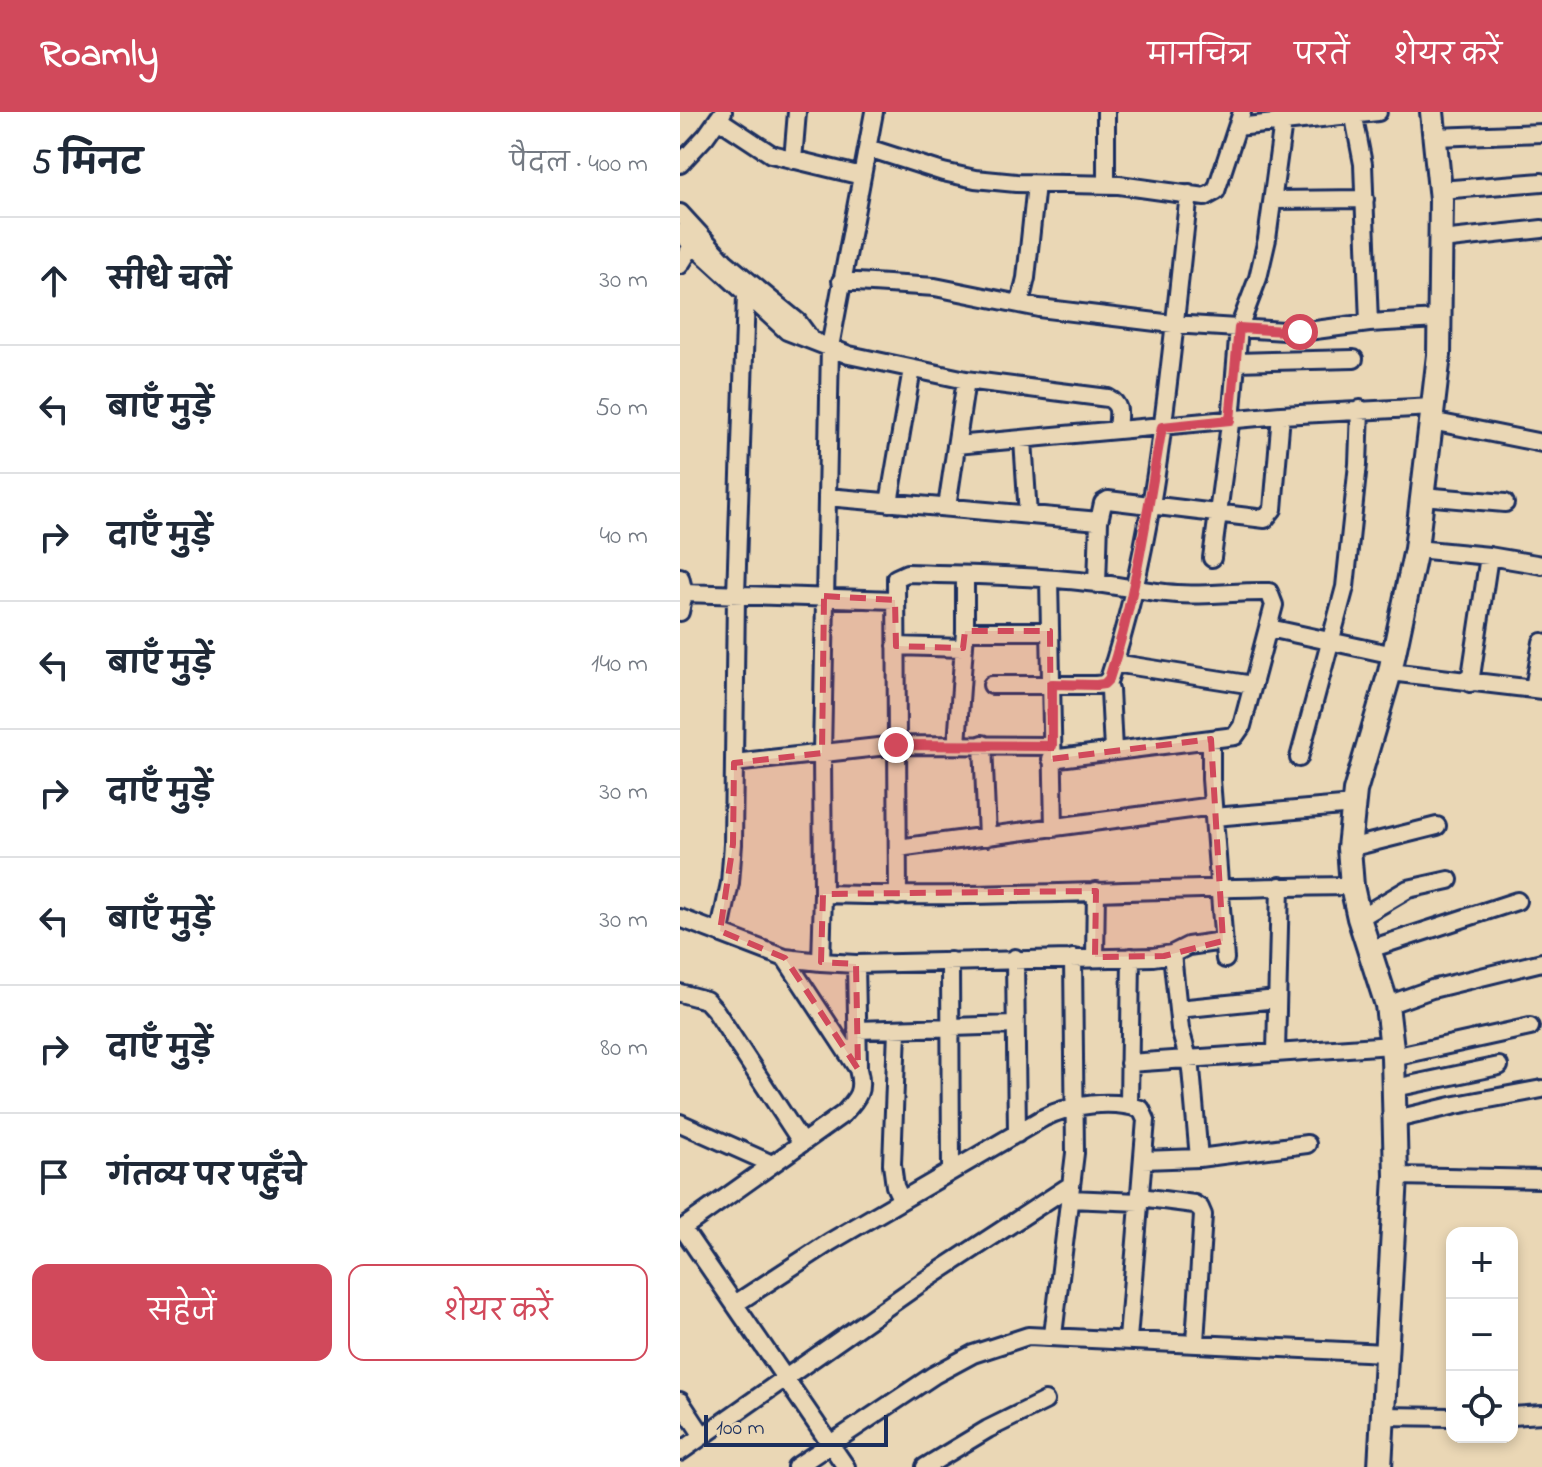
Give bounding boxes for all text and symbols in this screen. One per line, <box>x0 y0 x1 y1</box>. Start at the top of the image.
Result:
text: Roamly <box>40 28 158 84</box>
text: मानचित्र <box>1148 37 1250 78</box>
text: परतें <box>1294 37 1349 78</box>
text: शेयर करें <box>1393 37 1502 78</box>
text: 5 मिनट <box>32 140 142 190</box>
text: पैदल · 400 m <box>509 146 648 184</box>
icon: ahead <box>32 259 76 303</box>
text: सीधे चलें <box>108 260 231 304</box>
text: 30 m <box>599 262 648 300</box>
route start <box>1282 314 1318 350</box>
icon: left <box>32 387 76 431</box>
text: बाएँ मुड़ें <box>108 388 213 432</box>
text: 50 m <box>595 390 648 428</box>
icon: right <box>32 515 76 559</box>
text: दाएँ मुड़ें <box>108 516 212 560</box>
text: 40 m <box>599 518 648 556</box>
icon: left <box>32 643 76 687</box>
text: बाएँ मुड़ें <box>108 644 213 688</box>
text: 140 m <box>591 646 648 684</box>
route end <box>878 727 914 763</box>
icon: right <box>32 771 76 815</box>
text: दाएँ मुड़ें <box>108 772 212 816</box>
text: 30 m <box>599 774 648 812</box>
icon: left <box>32 899 76 943</box>
text: बाएँ मुड़ें <box>108 900 213 944</box>
text: 30 m <box>599 902 648 940</box>
icon: right <box>32 1027 76 1071</box>
text: दाएँ मुड़ें <box>108 1028 212 1072</box>
text: 80 m <box>600 1030 648 1068</box>
icon: arrive <box>32 1155 76 1199</box>
text: गंतव्य पर पहुँचे <box>108 1156 305 1200</box>
map controls <box>1446 1227 1518 1443</box>
button: + <box>1446 1227 1518 1299</box>
button: सहेजें <box>32 1264 332 1361</box>
button: शेयर करें <box>348 1264 648 1361</box>
button: − <box>1446 1299 1518 1371</box>
button: locate <box>1446 1371 1518 1443</box>
scale bar <box>704 1411 888 1447</box>
text: 100 m <box>716 1413 765 1445</box>

